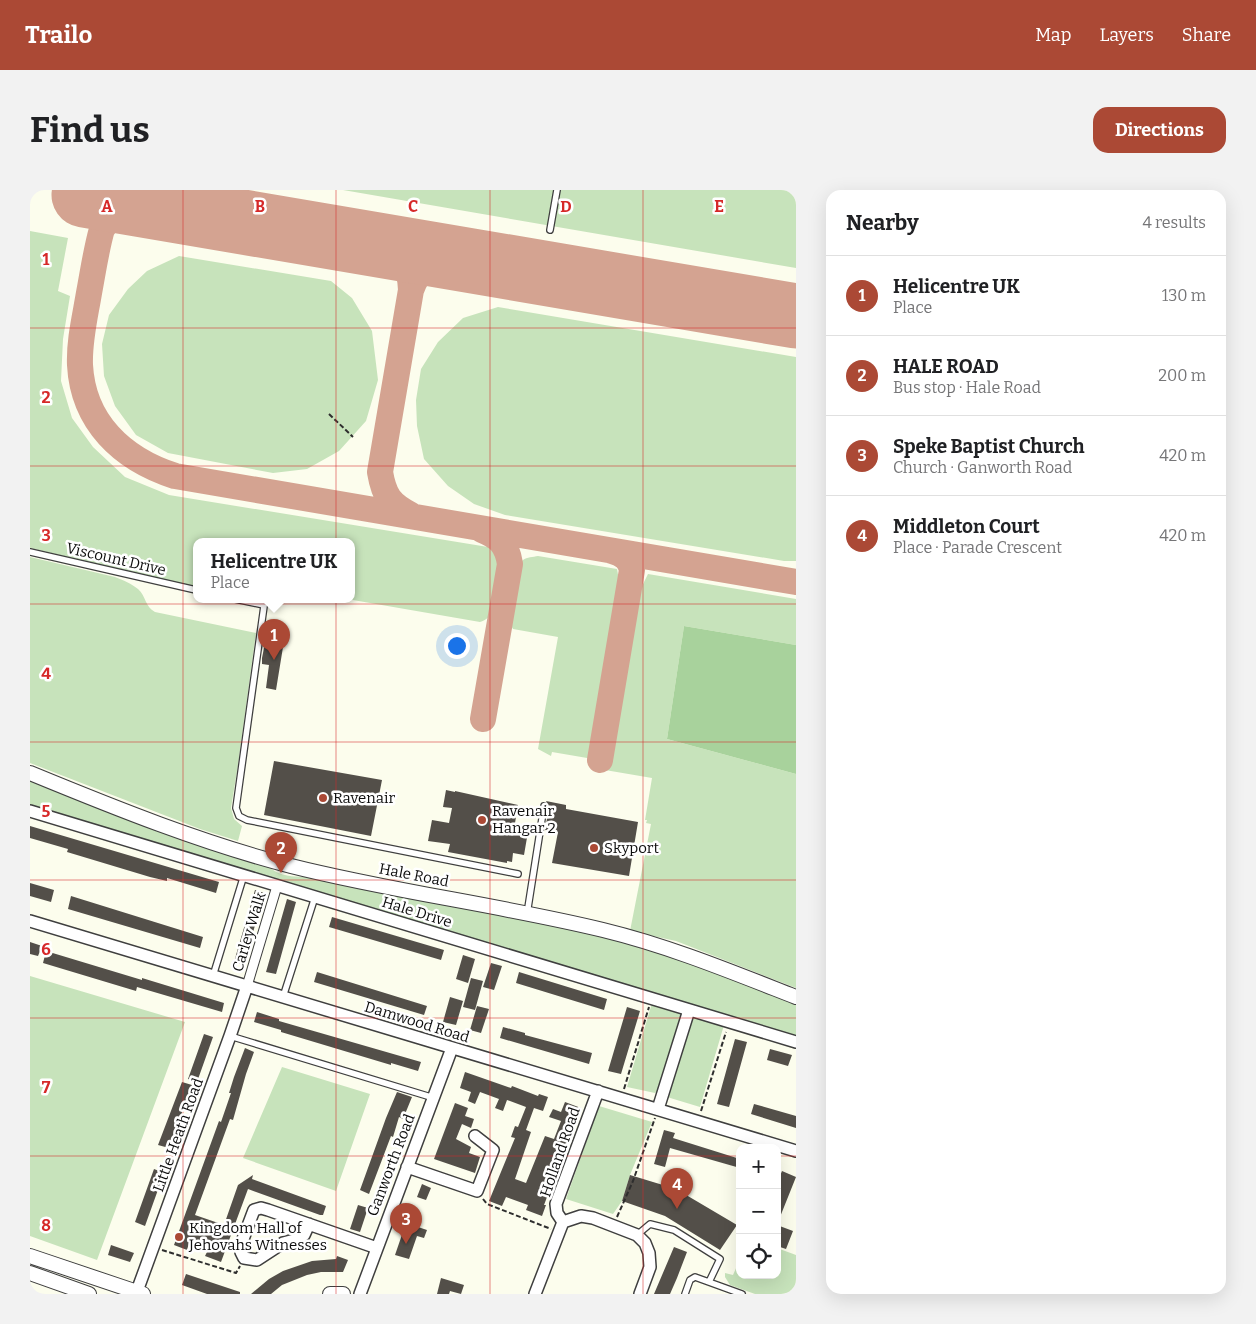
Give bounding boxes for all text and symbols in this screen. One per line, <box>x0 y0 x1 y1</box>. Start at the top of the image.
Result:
text: Trailo <box>25 21 92 49</box>
text: Map <box>1035 24 1071 46</box>
text: Layers <box>1099 24 1154 46</box>
text: Share <box>1182 24 1231 46</box>
button: Directions <box>1093 107 1226 153</box>
text: Find us <box>30 109 150 151</box>
text: A <box>101 197 113 216</box>
text: B <box>255 197 265 216</box>
text: C <box>408 197 418 216</box>
text: D <box>560 197 572 216</box>
text: E <box>714 197 724 216</box>
text: Nearby <box>846 210 919 236</box>
text: 4 results <box>1143 213 1206 232</box>
text: 1 <box>43 250 50 269</box>
text: Helicentre UK <box>893 275 1020 298</box>
text: 1 <box>859 286 865 305</box>
text: 130 m <box>1162 286 1206 305</box>
text: Place <box>893 298 932 317</box>
text: HALE ROAD <box>893 355 999 378</box>
text: 2 <box>857 366 867 385</box>
text: 200 m <box>1158 366 1206 385</box>
text: Bus stop · Hale Road <box>893 378 1041 397</box>
text: 2 <box>41 388 51 407</box>
text: Speke Baptist Church <box>893 435 1085 458</box>
text: 3 <box>857 446 867 465</box>
text: 420 m <box>1159 446 1206 465</box>
text: Church · Ganworth Road <box>893 458 1072 477</box>
text: Middleton Court <box>893 515 1040 538</box>
text: 3 <box>41 526 51 545</box>
text: 4 <box>857 526 867 545</box>
text: 420 m <box>1159 526 1206 545</box>
popup <box>193 538 355 603</box>
text: Place · Parade Crescent <box>893 538 1062 557</box>
street label: Viscount Drive <box>64 539 168 579</box>
text: Helicentre UK <box>211 550 337 573</box>
text: Place <box>211 573 250 592</box>
pin: 1 <box>258 619 290 660</box>
your location <box>444 633 470 659</box>
text: 4 <box>41 664 51 683</box>
place label: Ravenair <box>333 789 395 807</box>
marker: Ravenair <box>317 792 329 804</box>
text: 5 <box>42 802 51 821</box>
place label: Ravenair Hangar 2 <box>492 802 556 837</box>
marker: Ravenair Hangar 2 <box>476 814 488 826</box>
pin: 2 <box>265 832 297 873</box>
place label: Skyport <box>604 839 659 857</box>
marker: Skyport <box>588 842 600 854</box>
street label: Hale Road <box>378 859 451 891</box>
street label: Carley Walk <box>228 890 270 974</box>
street label: Hale Drive <box>380 893 454 931</box>
text: 6 <box>41 940 51 959</box>
street label: Damwood Road <box>362 998 472 1047</box>
street label: Little Heath Road <box>149 1076 207 1194</box>
text: 7 <box>42 1078 51 1097</box>
street label: Holland Road <box>536 1105 584 1199</box>
street label: Ganworth Road <box>363 1111 419 1219</box>
map controls <box>736 1144 781 1279</box>
button: + <box>736 1144 781 1189</box>
pin: 4 <box>661 1168 693 1209</box>
button: − <box>736 1189 781 1234</box>
pin: 3 <box>390 1203 422 1244</box>
text: 8 <box>41 1216 51 1235</box>
place label: Kingdom Hall of Jehovahs Witnesses <box>188 1219 327 1254</box>
marker: Kingdom Hall of Jehovahs Witnesses <box>173 1231 185 1243</box>
button: locate <box>736 1234 781 1279</box>

